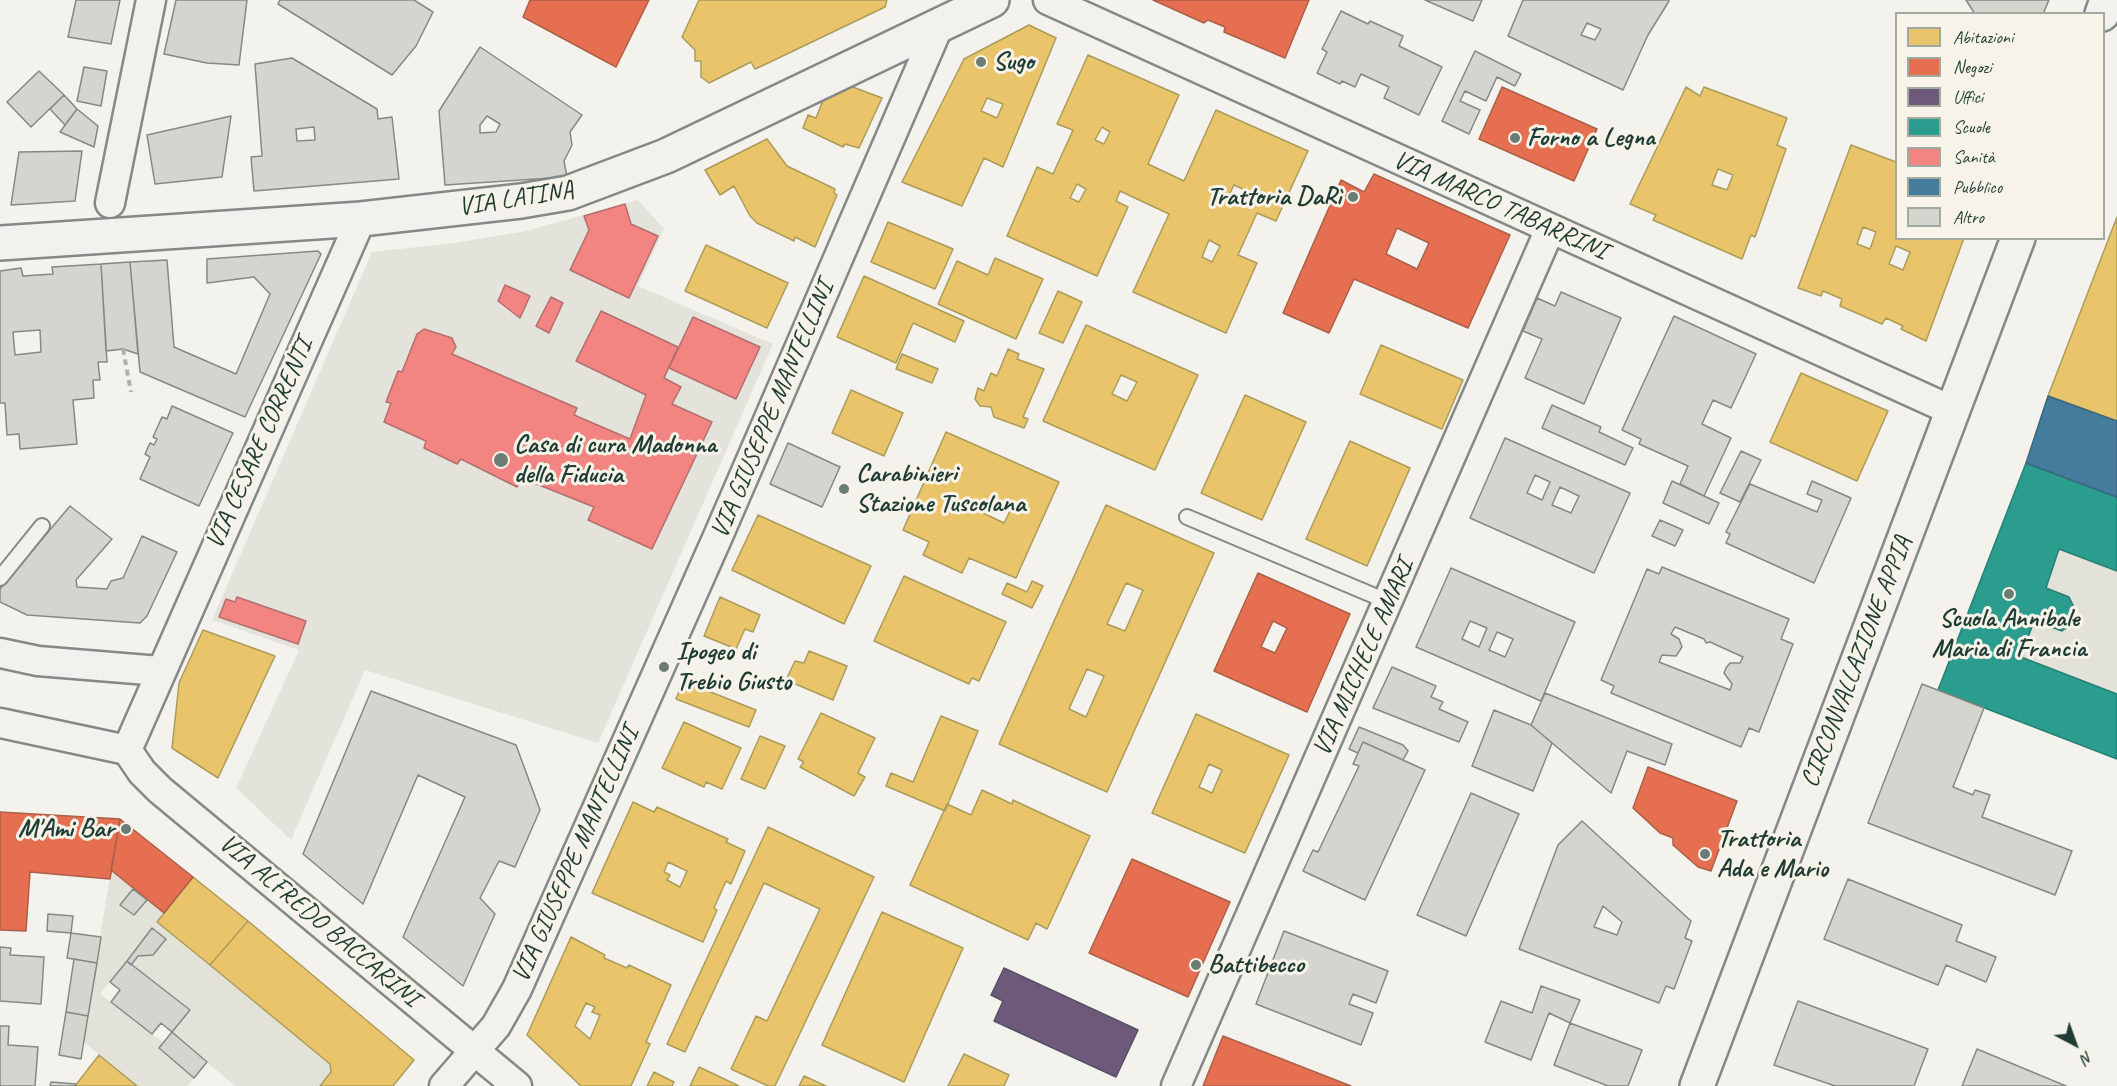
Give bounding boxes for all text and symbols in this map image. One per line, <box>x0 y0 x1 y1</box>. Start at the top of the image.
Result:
legend <box>1895 12 2105 240</box>
text: Abitazioni <box>1953 26 2013 48</box>
place label: Sugo <box>993 46 1034 78</box>
marker: Sugo <box>974 55 988 69</box>
text: Negozi <box>1953 56 1992 78</box>
text: Uffici <box>1953 86 1983 108</box>
text: Scuole <box>1953 116 1990 138</box>
place label: Forno a Legna <box>1527 122 1655 154</box>
marker: Forno a Legna <box>1508 131 1522 145</box>
street label: VIA MARCO TABARRINI <box>1388 145 1612 267</box>
text: Sanità <box>1953 146 1995 168</box>
street label: VIA LATINA <box>456 175 576 223</box>
text: Pubblico <box>1953 176 2002 198</box>
place label: Trattoria DaRì <box>1207 181 1341 213</box>
marker: Trattoria DaRì <box>1346 190 1360 204</box>
text: Altro <box>1953 206 1984 228</box>
street label: VIA GIUSEPPE MANTELLINI <box>705 277 841 543</box>
street label: VIA CESARE CORRENTI <box>200 334 320 554</box>
place label: Casa di cura Madonna della Fiducia <box>514 429 716 490</box>
marker: Casa di cura Madonna della Fiducia <box>492 451 510 469</box>
place label: Carabinieri Stazione Tuscolana <box>856 458 1025 520</box>
marker: Carabinieri Stazione Tuscolana <box>837 482 851 496</box>
street label: CIRCONVALLAZIONE APPIA <box>1795 532 1919 792</box>
street label: VIA MICHELE AMARI <box>1307 555 1421 761</box>
marker: Scuola Annibale Maria di Francia <box>2002 587 2016 601</box>
place label: Scuola Annibale Maria di Francia <box>1932 603 2086 664</box>
place label: Ipogeo di Trebio Giusto <box>676 636 791 698</box>
marker: Ipogeo di Trebio Giusto <box>657 660 671 674</box>
street label: VIA GIUSEPPE MANTELLINI <box>506 723 646 987</box>
place label: M'Ami Bar <box>18 813 114 845</box>
marker: M'Ami Bar <box>119 822 133 836</box>
place label: Trattoria Ada e Mario <box>1717 823 1828 885</box>
street label: VIA ALFREDO BACCARINI <box>212 828 426 1014</box>
marker: Trattoria Ada e Mario <box>1698 847 1712 861</box>
place label: Battibecco <box>1208 949 1304 981</box>
marker: Battibecco <box>1189 958 1203 972</box>
north arrow <box>2045 1014 2105 1074</box>
text: N <box>2077 1047 2097 1068</box>

